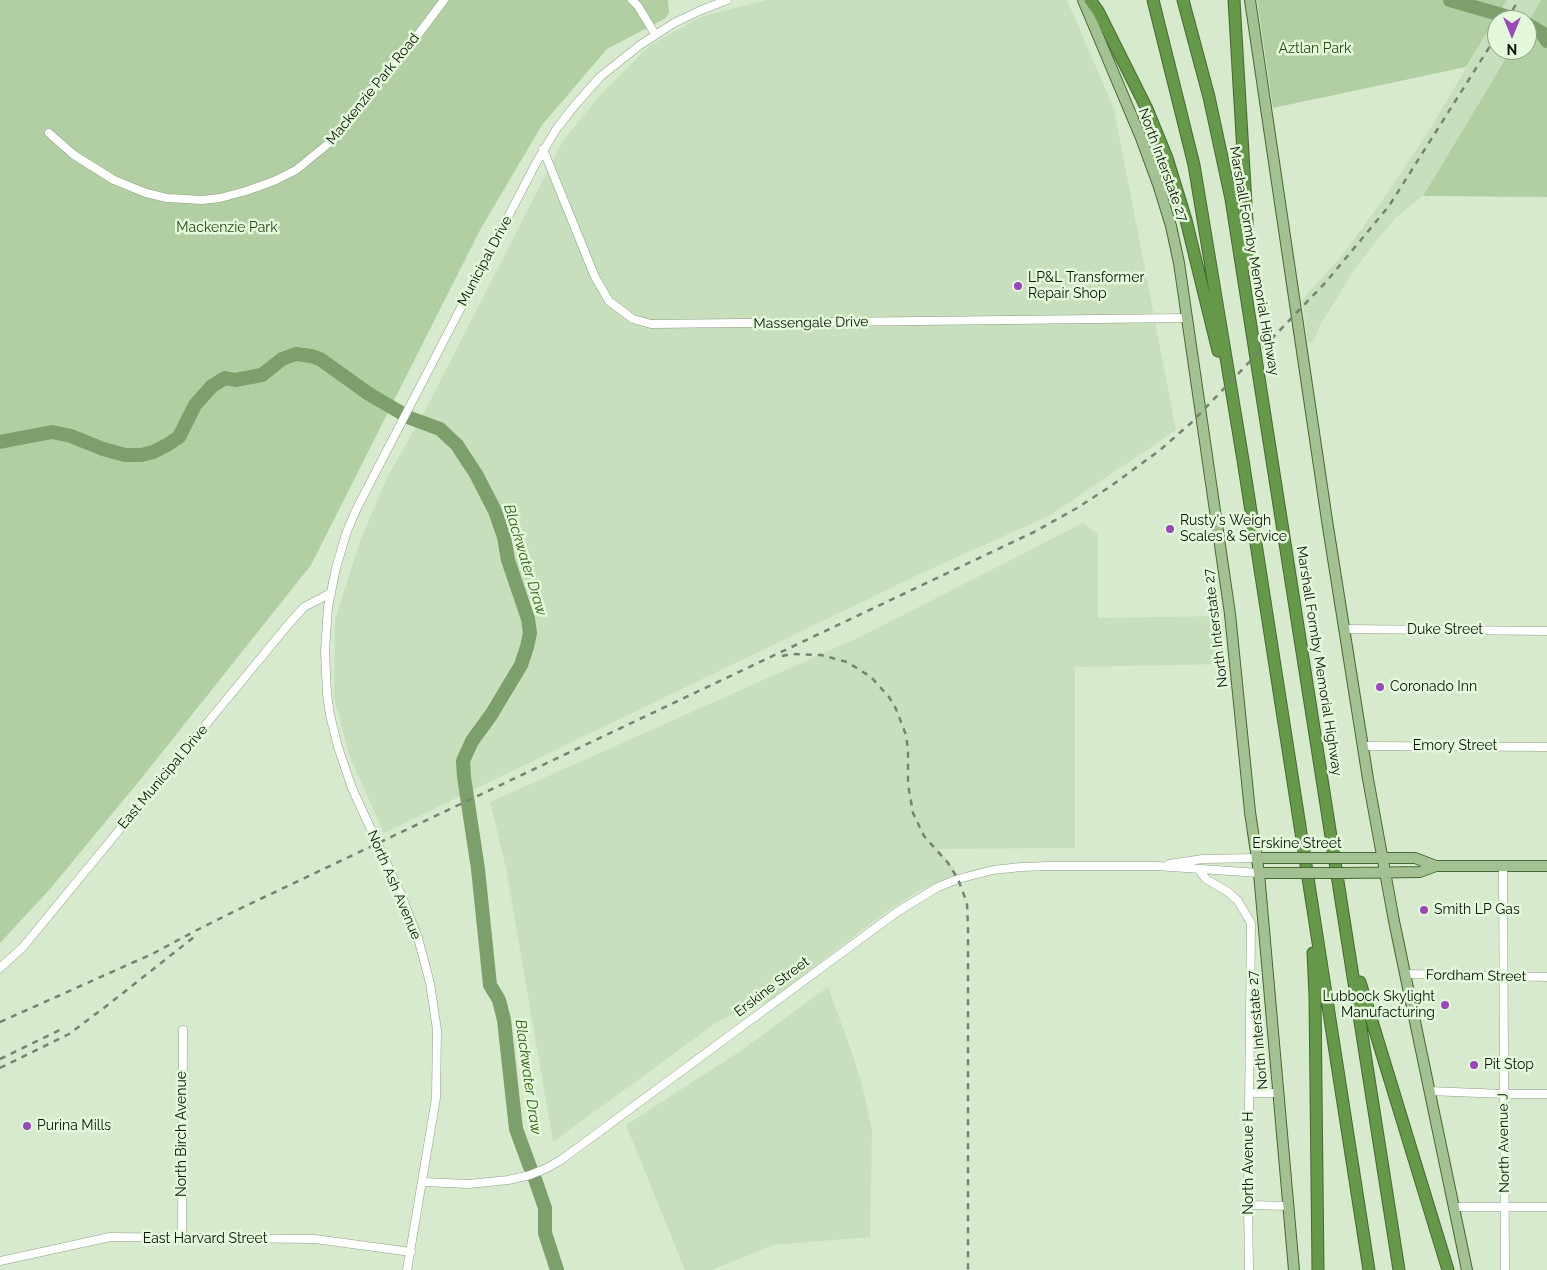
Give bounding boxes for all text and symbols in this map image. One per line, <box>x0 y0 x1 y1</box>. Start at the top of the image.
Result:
north arrow <box>1487 10 1537 60</box>
street label: Mackenzie Park Road <box>323 30 423 148</box>
park label: Aztlan Park <box>1279 41 1351 57</box>
text: N <box>1507 41 1517 57</box>
street label: North Interstate 27 <box>1135 106 1191 224</box>
street label: Marshall Formby Memorial Highway <box>1226 145 1282 377</box>
street label: Municipal Drive <box>454 213 516 309</box>
park label: Mackenzie Park <box>176 220 278 236</box>
place label: LP&L Transformer Repair Shop <box>1028 270 1144 302</box>
marker: LP&L Transformer Repair Shop <box>1012 280 1024 292</box>
street label: Massengale Drive <box>753 314 869 332</box>
water label: Blackwater Draw <box>499 502 551 618</box>
place label: Rusty's Weigh Scales & Service <box>1180 513 1287 546</box>
marker: Rusty's Weigh Scales & Service <box>1164 523 1176 535</box>
street label: Marshall Formby Memorial Highway <box>1293 545 1345 777</box>
street label: North Interstate 27 <box>1200 568 1232 688</box>
street label: Duke Street <box>1407 622 1483 638</box>
place label: Coronado Inn <box>1390 679 1477 695</box>
marker: Coronado Inn <box>1374 681 1386 693</box>
street label: East Municipal Drive <box>115 722 211 832</box>
street label: Emory Street <box>1413 738 1497 754</box>
street label: North Ash Avenue <box>363 828 425 942</box>
street label: Erskine Street <box>1252 836 1342 852</box>
place label: Smith LP Gas <box>1434 902 1520 918</box>
marker: Smith LP Gas <box>1418 904 1430 916</box>
street label: Erskine Street <box>731 953 813 1021</box>
street label: Fordham Street <box>1426 967 1526 985</box>
street label: North Interstate 27 <box>1244 970 1272 1090</box>
place label: Lubbock Skylight Manufacturing <box>1322 989 1435 1022</box>
marker: Lubbock Skylight Manufacturing <box>1439 999 1451 1011</box>
water label: Blackwater Draw <box>511 1018 545 1136</box>
place label: Pit Stop <box>1484 1057 1534 1073</box>
marker: Pit Stop <box>1468 1059 1480 1071</box>
street label: North Birch Avenue <box>174 1071 190 1197</box>
street label: North Avenue J <box>1495 1093 1513 1193</box>
street label: North Avenue H <box>1241 1111 1257 1215</box>
place label: Purina Mills <box>37 1118 111 1134</box>
marker: Purina Mills <box>21 1120 33 1132</box>
street label: East Harvard Street <box>143 1231 267 1247</box>

